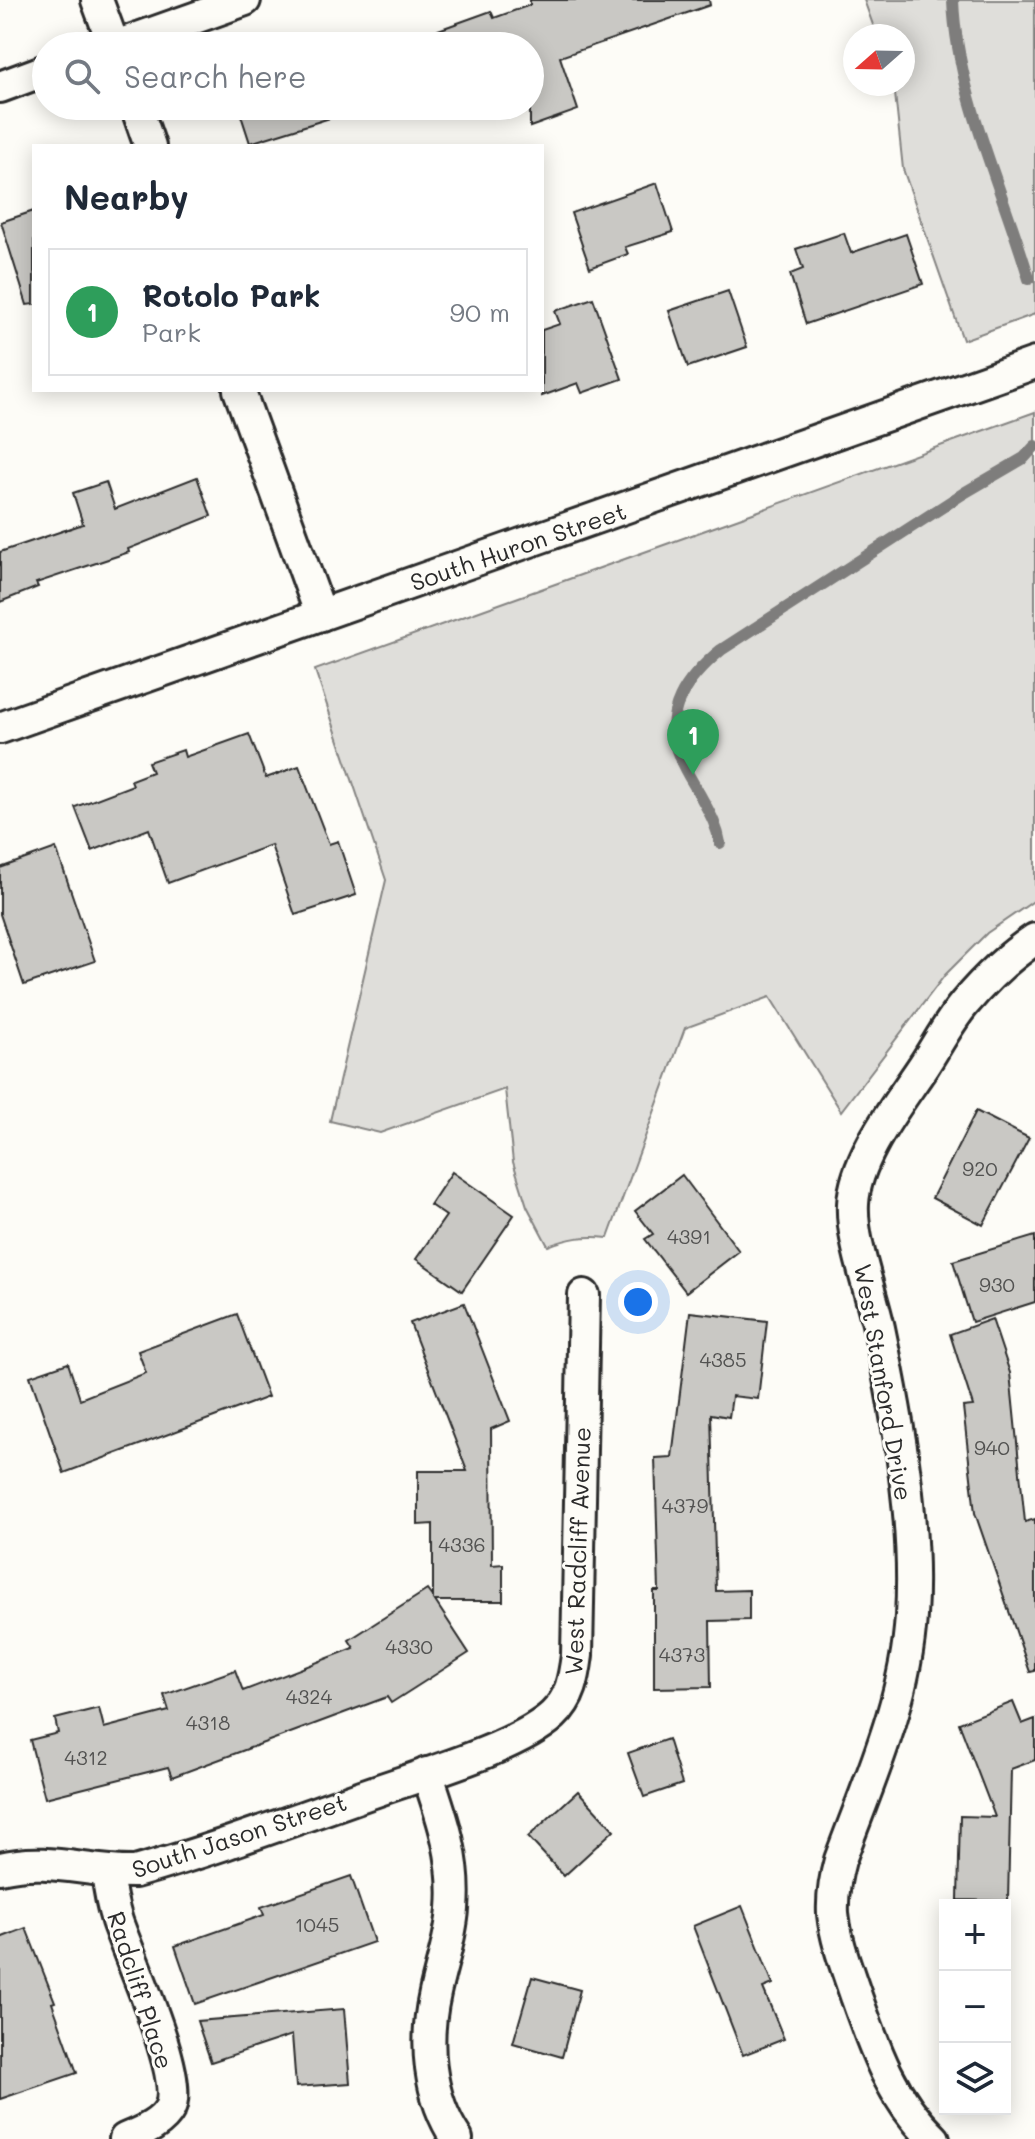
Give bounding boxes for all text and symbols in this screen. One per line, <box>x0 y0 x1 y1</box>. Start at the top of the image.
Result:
north arrow <box>843 24 915 96</box>
search box <box>32 32 544 120</box>
icon: search <box>60 54 104 98</box>
text: Search here <box>124 56 307 96</box>
text: Nearby <box>64 174 189 219</box>
text: Rotolo Park <box>142 275 320 315</box>
text: 1 <box>86 295 98 329</box>
text: 90 m <box>450 295 510 329</box>
text: Park <box>142 315 201 349</box>
street label: South Huron Street <box>406 494 630 598</box>
pin: 1 <box>667 709 719 775</box>
house number: 920 <box>962 1155 998 1181</box>
house number: 4391 <box>667 1223 711 1249</box>
street label: West Stanford Drive <box>848 1261 920 1503</box>
house number: 930 <box>979 1271 1015 1297</box>
your location <box>618 1282 658 1322</box>
house number: 4385 <box>699 1346 747 1372</box>
street label: West Radcliff Avenue <box>557 1426 597 1676</box>
house number: 940 <box>974 1434 1010 1460</box>
house number: 4379 <box>662 1492 708 1518</box>
house number: 4336 <box>438 1531 486 1557</box>
house number: 4330 <box>385 1633 433 1659</box>
house number: 4373 <box>659 1641 705 1667</box>
house number: 4324 <box>286 1683 332 1709</box>
house number: 4318 <box>186 1709 230 1735</box>
house number: 4312 <box>64 1744 108 1770</box>
street label: South Jason Street <box>128 1786 350 1884</box>
map controls <box>939 1899 1011 2115</box>
button: + <box>939 1899 1011 1971</box>
street label: Radcliff Place <box>101 1907 181 2073</box>
house number: 1045 <box>295 1911 339 1937</box>
button: − <box>939 1971 1011 2043</box>
button: layers <box>939 2043 1011 2115</box>

